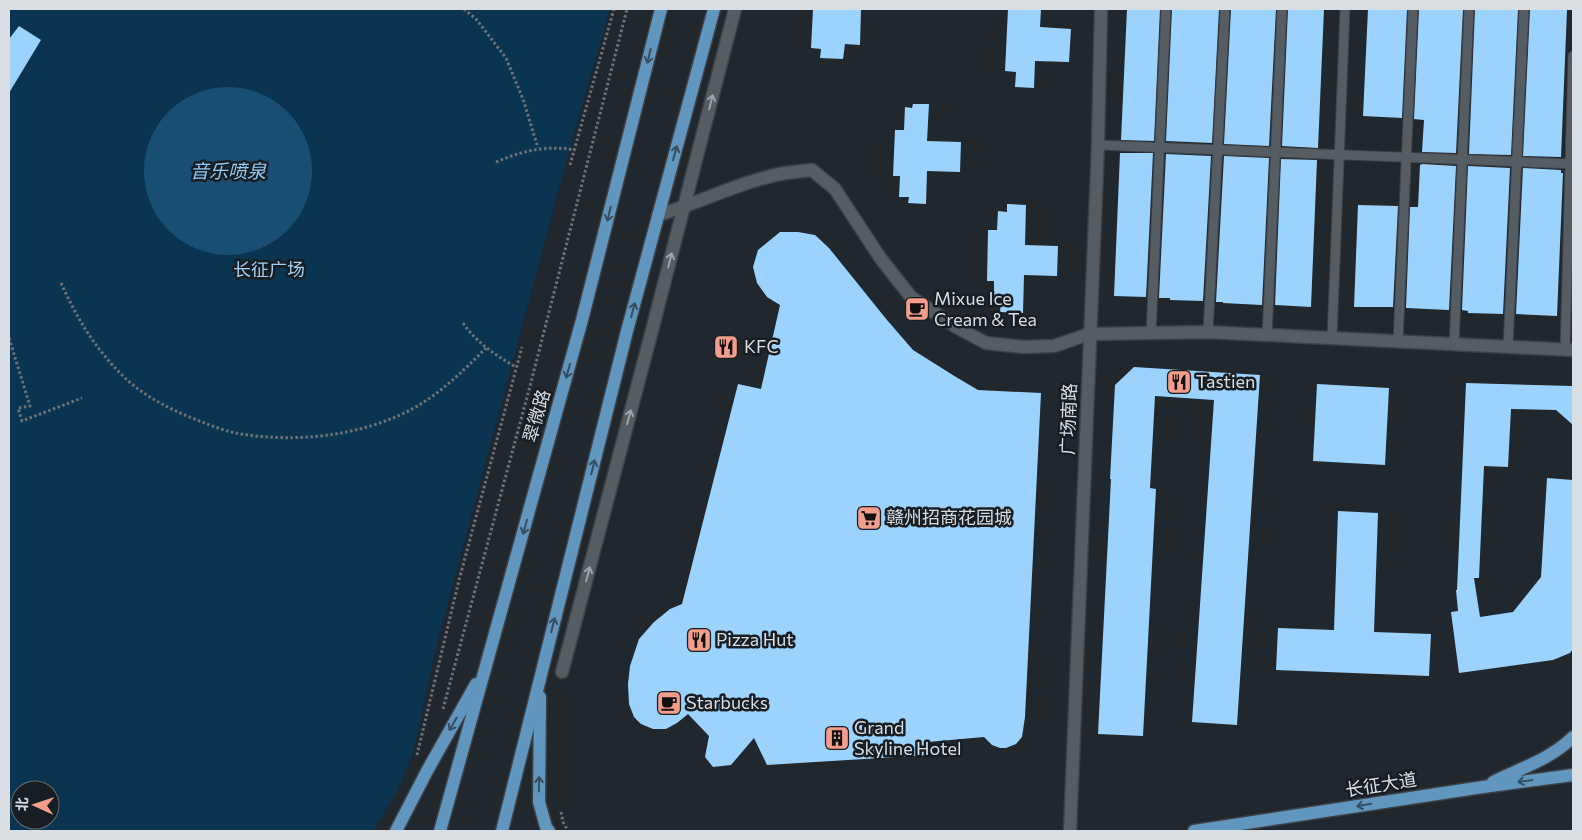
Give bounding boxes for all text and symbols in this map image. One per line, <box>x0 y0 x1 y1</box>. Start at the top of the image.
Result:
one-way arrow <box>644 48 653 64</box>
one-way arrow <box>707 95 716 111</box>
one-way arrow <box>670 145 680 161</box>
water label: 音乐喷泉 <box>190 159 267 182</box>
one-way arrow <box>604 205 613 221</box>
one-way arrow <box>666 252 676 268</box>
park label: 长征广场 <box>233 258 305 280</box>
place label: Mixue Ice Cream & Tea <box>934 287 1037 330</box>
cafe icon: Mixue Ice Cream & Tea <box>904 296 930 322</box>
one-way arrow <box>629 302 638 318</box>
restaurant icon: KFC <box>713 334 739 360</box>
place label: KFC <box>744 335 779 357</box>
one-way arrow <box>563 362 572 378</box>
restaurant icon: Tastien <box>1166 369 1192 395</box>
place label: Tastien <box>1196 370 1255 392</box>
street label: 广场南路 <box>1056 383 1080 455</box>
street label: 翠微路 <box>518 387 554 445</box>
one-way arrow <box>625 409 635 425</box>
one-way arrow <box>589 460 598 476</box>
supermarket icon: 赣州招商花园城 <box>856 505 882 531</box>
place label: 赣州招商花园城 <box>886 506 1012 528</box>
one-way arrow <box>519 519 529 535</box>
one-way arrow <box>583 566 593 582</box>
one-way arrow <box>549 617 558 633</box>
restaurant icon: Pizza Hut <box>686 627 712 653</box>
place label: Pizza Hut <box>716 628 794 650</box>
cafe icon: Starbucks <box>656 690 682 716</box>
place label: Starbucks <box>686 691 768 713</box>
one-way arrow <box>448 716 458 731</box>
place label: Grand Skyline Hotel <box>854 716 962 759</box>
building icon: Grand Skyline Hotel <box>824 725 850 751</box>
street label: 长征大道 <box>1344 768 1418 801</box>
one-way arrow <box>1517 776 1533 786</box>
one-way arrow <box>534 777 544 793</box>
north arrow <box>10 780 60 830</box>
text: 北 <box>13 797 30 812</box>
one-way arrow <box>1357 800 1373 810</box>

